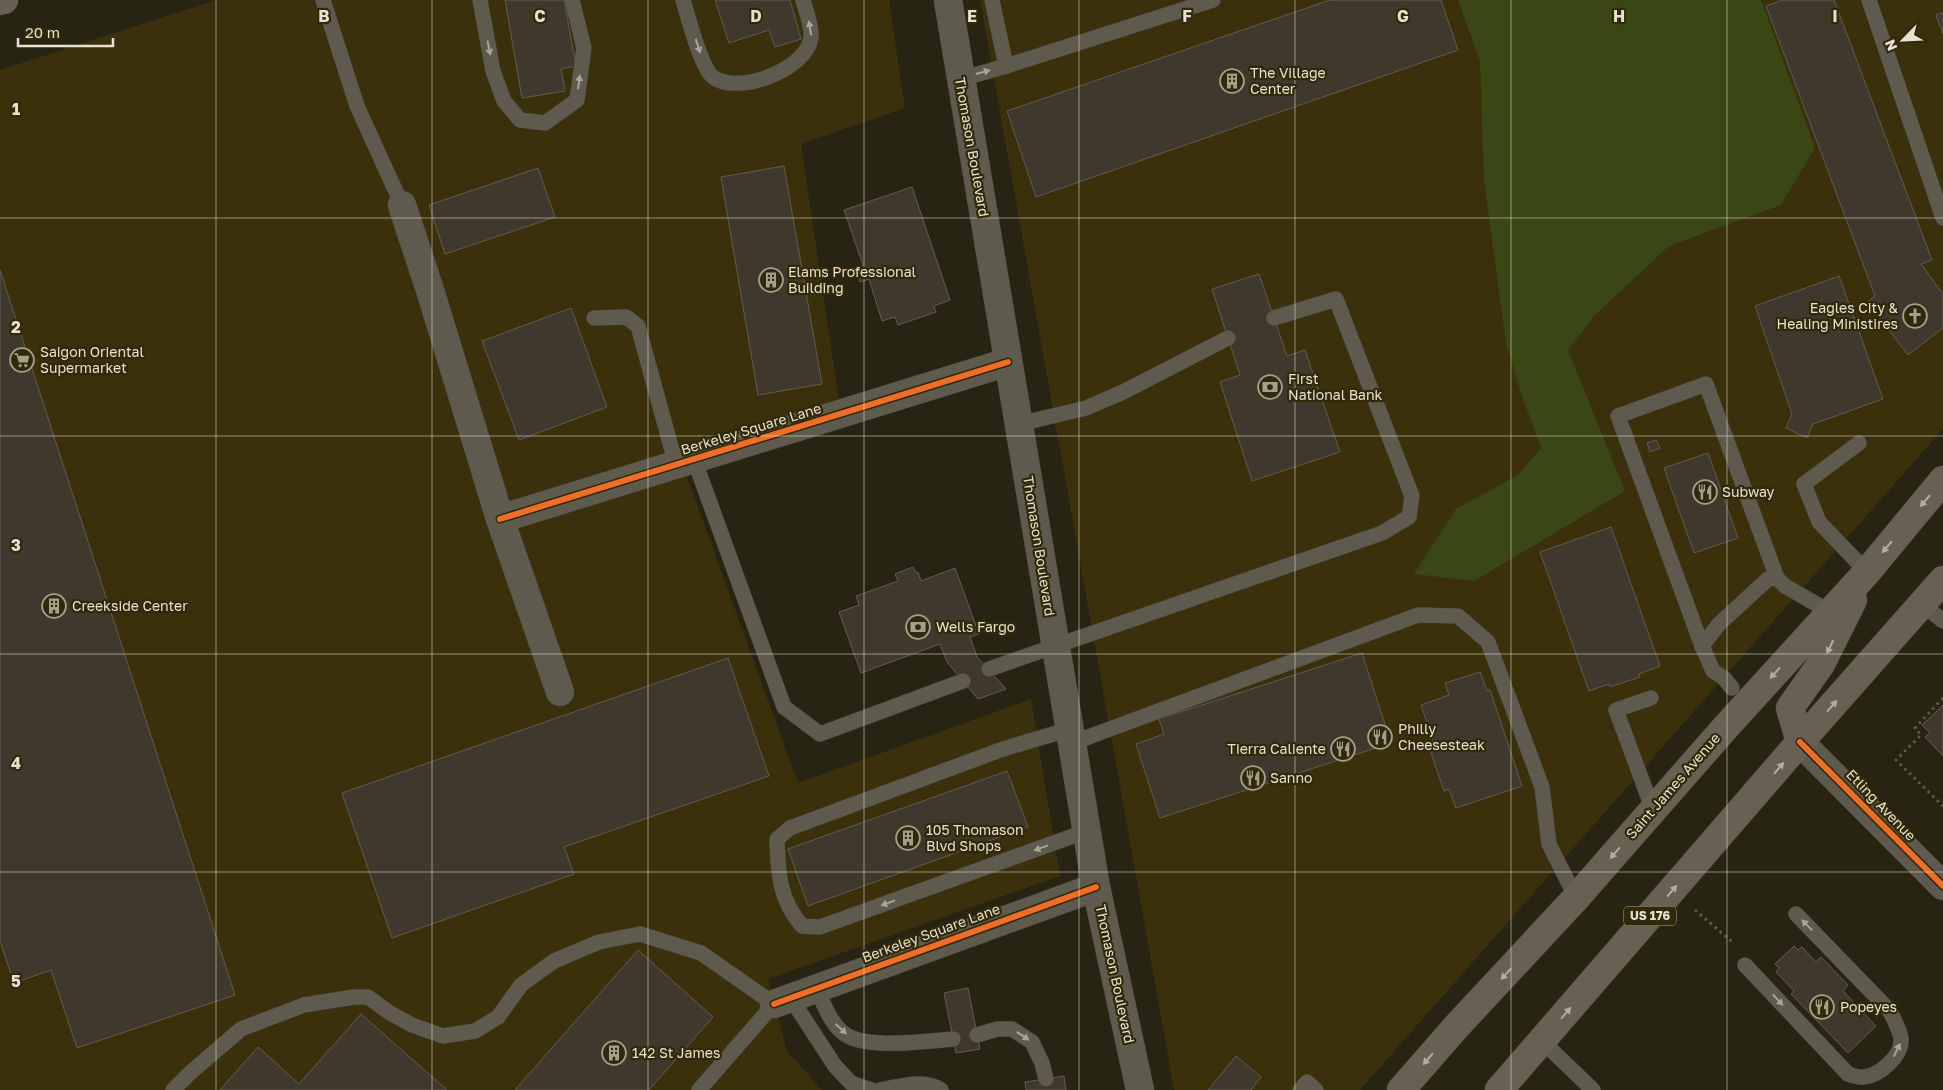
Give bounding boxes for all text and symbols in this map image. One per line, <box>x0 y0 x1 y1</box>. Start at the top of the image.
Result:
text: B <box>318 6 330 26</box>
text: C <box>534 6 546 26</box>
text: D <box>750 6 762 26</box>
text: E <box>967 6 977 26</box>
text: F <box>1182 6 1192 26</box>
text: G <box>1397 6 1409 26</box>
text: H <box>1613 6 1625 26</box>
text: I <box>1832 6 1838 26</box>
scale bar <box>18 15 112 47</box>
north arrow <box>1878 15 1928 65</box>
one-way arrow <box>805 20 813 36</box>
text: 20 m <box>25 23 60 41</box>
text: N <box>1881 37 1901 54</box>
one-way arrow <box>695 39 702 54</box>
one-way arrow <box>485 40 493 56</box>
place label: The Village Center <box>1250 64 1326 97</box>
one-way arrow <box>976 68 991 76</box>
building icon: The Village Center <box>1219 68 1245 94</box>
one-way arrow <box>575 74 583 90</box>
street label: Thomason Boulevard <box>952 76 993 218</box>
text: 1 <box>12 99 20 119</box>
place label: Elams Professional Building <box>788 263 916 296</box>
building icon: Elams Professional Building <box>758 267 784 293</box>
place label: Eagles City & Healing Ministires <box>1777 299 1899 332</box>
church icon: Eagles City & Healing Ministires <box>1902 303 1928 329</box>
text: 2 <box>11 317 21 337</box>
place label: Saigon Oriental Supermarket <box>40 343 144 376</box>
supermarket icon: Saigon Oriental Supermarket <box>9 347 35 373</box>
place label: First National Bank <box>1288 370 1383 403</box>
bank icon: First National Bank <box>1257 374 1283 400</box>
street label: Berkeley Square Lane <box>679 399 823 458</box>
street label: Thomason Boulevard <box>1020 475 1059 617</box>
restaurant icon: Subway <box>1692 479 1718 505</box>
place label: Subway <box>1722 483 1775 500</box>
one-way arrow <box>1920 494 1931 507</box>
text: 3 <box>11 535 21 555</box>
one-way arrow <box>1882 540 1893 553</box>
building icon: Creekside Center <box>41 593 67 619</box>
place label: Creekside Center <box>72 597 188 614</box>
bank icon: Wells Fargo <box>905 614 931 640</box>
place label: Wells Fargo <box>936 618 1015 635</box>
one-way arrow <box>1826 640 1834 654</box>
one-way arrow <box>1769 666 1781 678</box>
one-way arrow <box>1826 700 1838 712</box>
place label: Philly Cheesesteak <box>1398 720 1485 753</box>
restaurant icon: Philly Cheesesteak <box>1367 724 1393 750</box>
street label: Saint James Avenue <box>1622 729 1723 842</box>
restaurant icon: Tierra Caliente <box>1330 736 1356 762</box>
place label: Tierra Caliente <box>1227 740 1326 757</box>
text: 4 <box>11 753 21 773</box>
one-way arrow <box>1773 762 1784 775</box>
restaurant icon: Sanno <box>1240 765 1266 791</box>
street label: Etling Avenue <box>1843 765 1920 844</box>
place label: Sanno <box>1270 769 1313 786</box>
place label: 105 Thomason Blvd Shops <box>926 821 1024 854</box>
building icon: 105 Thomason Blvd Shops <box>895 825 921 851</box>
one-way arrow <box>1033 844 1048 852</box>
one-way arrow <box>1609 847 1620 860</box>
one-way arrow <box>1666 885 1678 897</box>
one-way arrow <box>880 899 895 907</box>
street label: Berkeley Square Lane <box>859 900 1002 965</box>
street label: Thomason Boulevard <box>1092 903 1139 1045</box>
road number: US 176 <box>1624 906 1676 926</box>
one-way arrow <box>1801 919 1813 931</box>
one-way arrow <box>1500 968 1512 980</box>
text: 5 <box>11 971 21 991</box>
one-way arrow <box>1772 994 1784 1006</box>
restaurant icon: Popeyes <box>1809 994 1835 1020</box>
place label: Popeyes <box>1840 998 1897 1015</box>
one-way arrow <box>1560 1007 1571 1020</box>
one-way arrow <box>834 1024 847 1035</box>
one-way arrow <box>1016 1031 1030 1041</box>
building icon: 142 St James <box>601 1040 627 1066</box>
one-way arrow <box>1893 1043 1901 1058</box>
place label: 142 St James <box>632 1044 720 1061</box>
one-way arrow <box>1423 1052 1434 1065</box>

